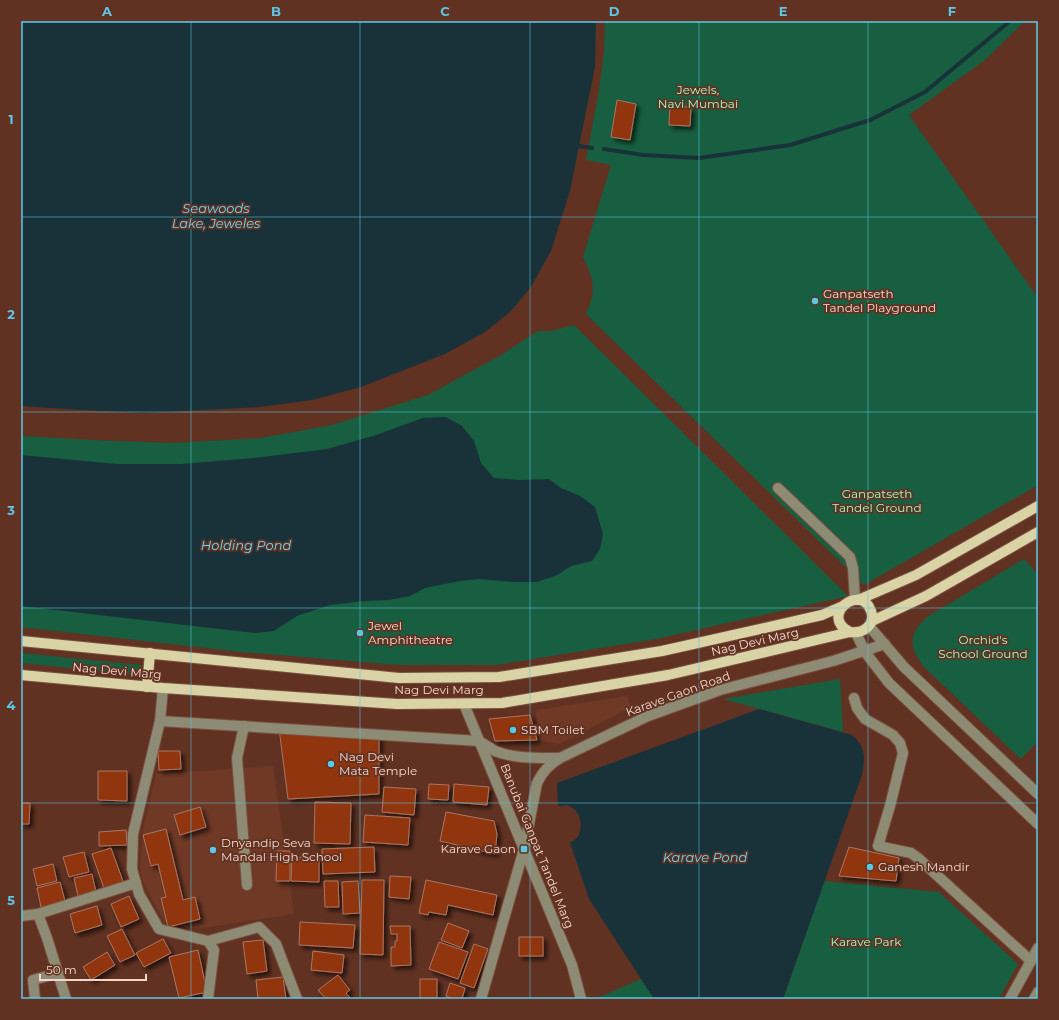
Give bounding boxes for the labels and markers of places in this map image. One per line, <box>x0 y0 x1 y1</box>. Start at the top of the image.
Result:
place label: Ganpatseth Tandel Playground <box>823 286 936 315</box>
marker: Ganpatseth Tandel Playground <box>810 296 820 306</box>
place label: Jewel Amphitheatre <box>367 618 453 647</box>
marker: Jewel Amphitheatre <box>355 628 365 638</box>
place label: SBM Toilet <box>521 722 584 737</box>
marker: SBM Toilet <box>508 725 518 735</box>
place label: Nag Devi Mata Temple <box>339 749 417 778</box>
marker: Nag Devi Mata Temple <box>326 759 336 769</box>
place label: Dnyandip Seva Mandal High School <box>221 835 342 864</box>
place label: Karave Gaon <box>441 841 516 856</box>
marker: Karave Gaon <box>519 844 529 854</box>
marker: Dnyandip Seva Mandal High School <box>208 845 218 855</box>
place label: Ganesh Mandir <box>878 859 970 874</box>
marker: Ganesh Mandir <box>865 862 875 872</box>

